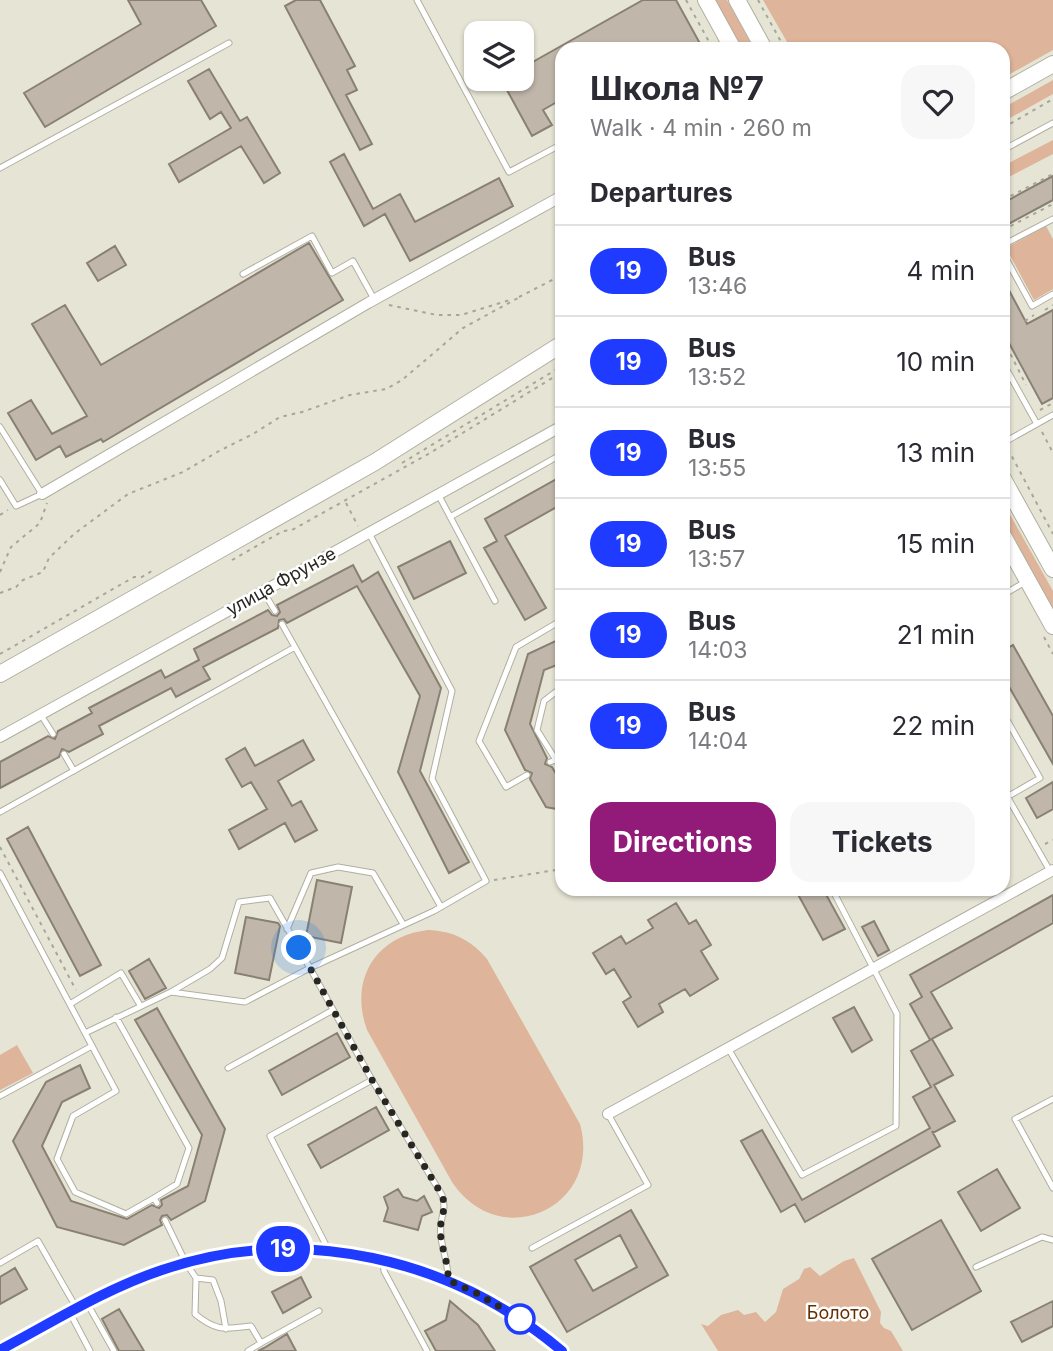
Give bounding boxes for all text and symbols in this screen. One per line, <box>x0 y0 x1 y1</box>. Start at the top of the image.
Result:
map controls <box>464 21 534 91</box>
button: layers <box>464 21 534 91</box>
button: heart <box>901 65 975 139</box>
text: Школа №7 <box>590 68 764 108</box>
text: Walk · 4 min · 260 m <box>590 114 812 142</box>
text: Departures <box>590 177 733 208</box>
text: Bus <box>688 241 736 272</box>
text: 4 min <box>906 255 975 286</box>
text: 19 <box>616 256 641 285</box>
text: 13:46 <box>688 272 747 300</box>
text: Bus <box>688 332 736 363</box>
text: 10 min <box>896 346 975 377</box>
text: 19 <box>616 347 641 376</box>
text: 13:52 <box>688 363 746 391</box>
text: Bus <box>688 423 736 454</box>
text: 13 min <box>897 437 975 468</box>
text: 19 <box>616 438 641 467</box>
text: 13:55 <box>688 454 746 482</box>
text: Bus <box>688 514 736 545</box>
text: 15 min <box>897 528 975 559</box>
text: 19 <box>616 529 641 558</box>
street label: улица Фрунзе <box>223 542 339 620</box>
text: 13:57 <box>688 545 745 573</box>
text: Bus <box>688 605 736 636</box>
text: 21 min <box>897 619 975 650</box>
text: 19 <box>616 620 641 649</box>
text: 14:03 <box>688 636 748 664</box>
text: Bus <box>688 696 736 727</box>
text: 22 min <box>892 710 975 741</box>
text: 19 <box>616 711 641 740</box>
text: 14:04 <box>688 727 748 755</box>
button: Directions <box>590 802 776 882</box>
button: Tickets <box>790 802 975 882</box>
your location <box>281 930 316 965</box>
line badge: 19 <box>252 1226 314 1272</box>
text: 19 <box>270 1234 296 1263</box>
park label: Болото <box>807 1302 869 1323</box>
unlabelled marker <box>505 1304 535 1334</box>

